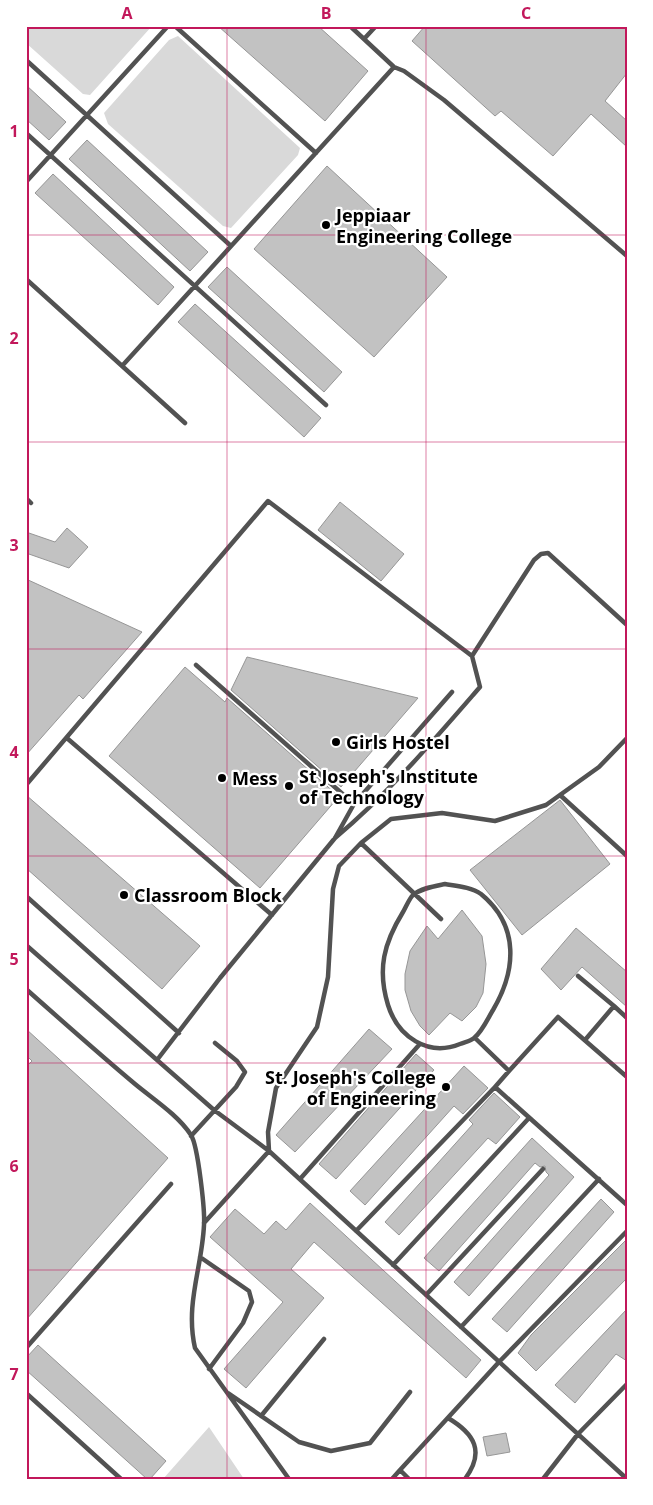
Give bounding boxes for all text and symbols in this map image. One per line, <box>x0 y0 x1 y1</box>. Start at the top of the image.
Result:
text: A <box>121 2 133 24</box>
text: B <box>321 2 331 24</box>
text: C <box>521 2 531 24</box>
text: 1 <box>9 120 19 142</box>
place label: Jeppiaar Engineering College <box>334 203 512 248</box>
marker: Jeppiaar Engineering College <box>320 219 332 231</box>
text: 2 <box>9 327 19 349</box>
text: 3 <box>9 534 19 556</box>
place label: Girls Hostel <box>346 730 450 754</box>
marker: Girls Hostel <box>330 736 342 748</box>
text: 4 <box>9 741 19 763</box>
place label: St Joseph's Institute of Technology <box>299 764 478 809</box>
place label: Mess <box>232 766 278 790</box>
marker: Mess <box>216 772 228 784</box>
marker: St Joseph's Institute of Technology <box>283 780 295 792</box>
place label: Classroom Block <box>134 883 283 907</box>
marker: Classroom Block <box>118 889 130 901</box>
text: 5 <box>9 948 19 970</box>
place label: St. Joseph's College of Engineering <box>265 1065 436 1110</box>
marker: St. Joseph's College of Engineering <box>440 1081 452 1093</box>
text: 6 <box>9 1155 19 1177</box>
text: 7 <box>9 1363 19 1385</box>

